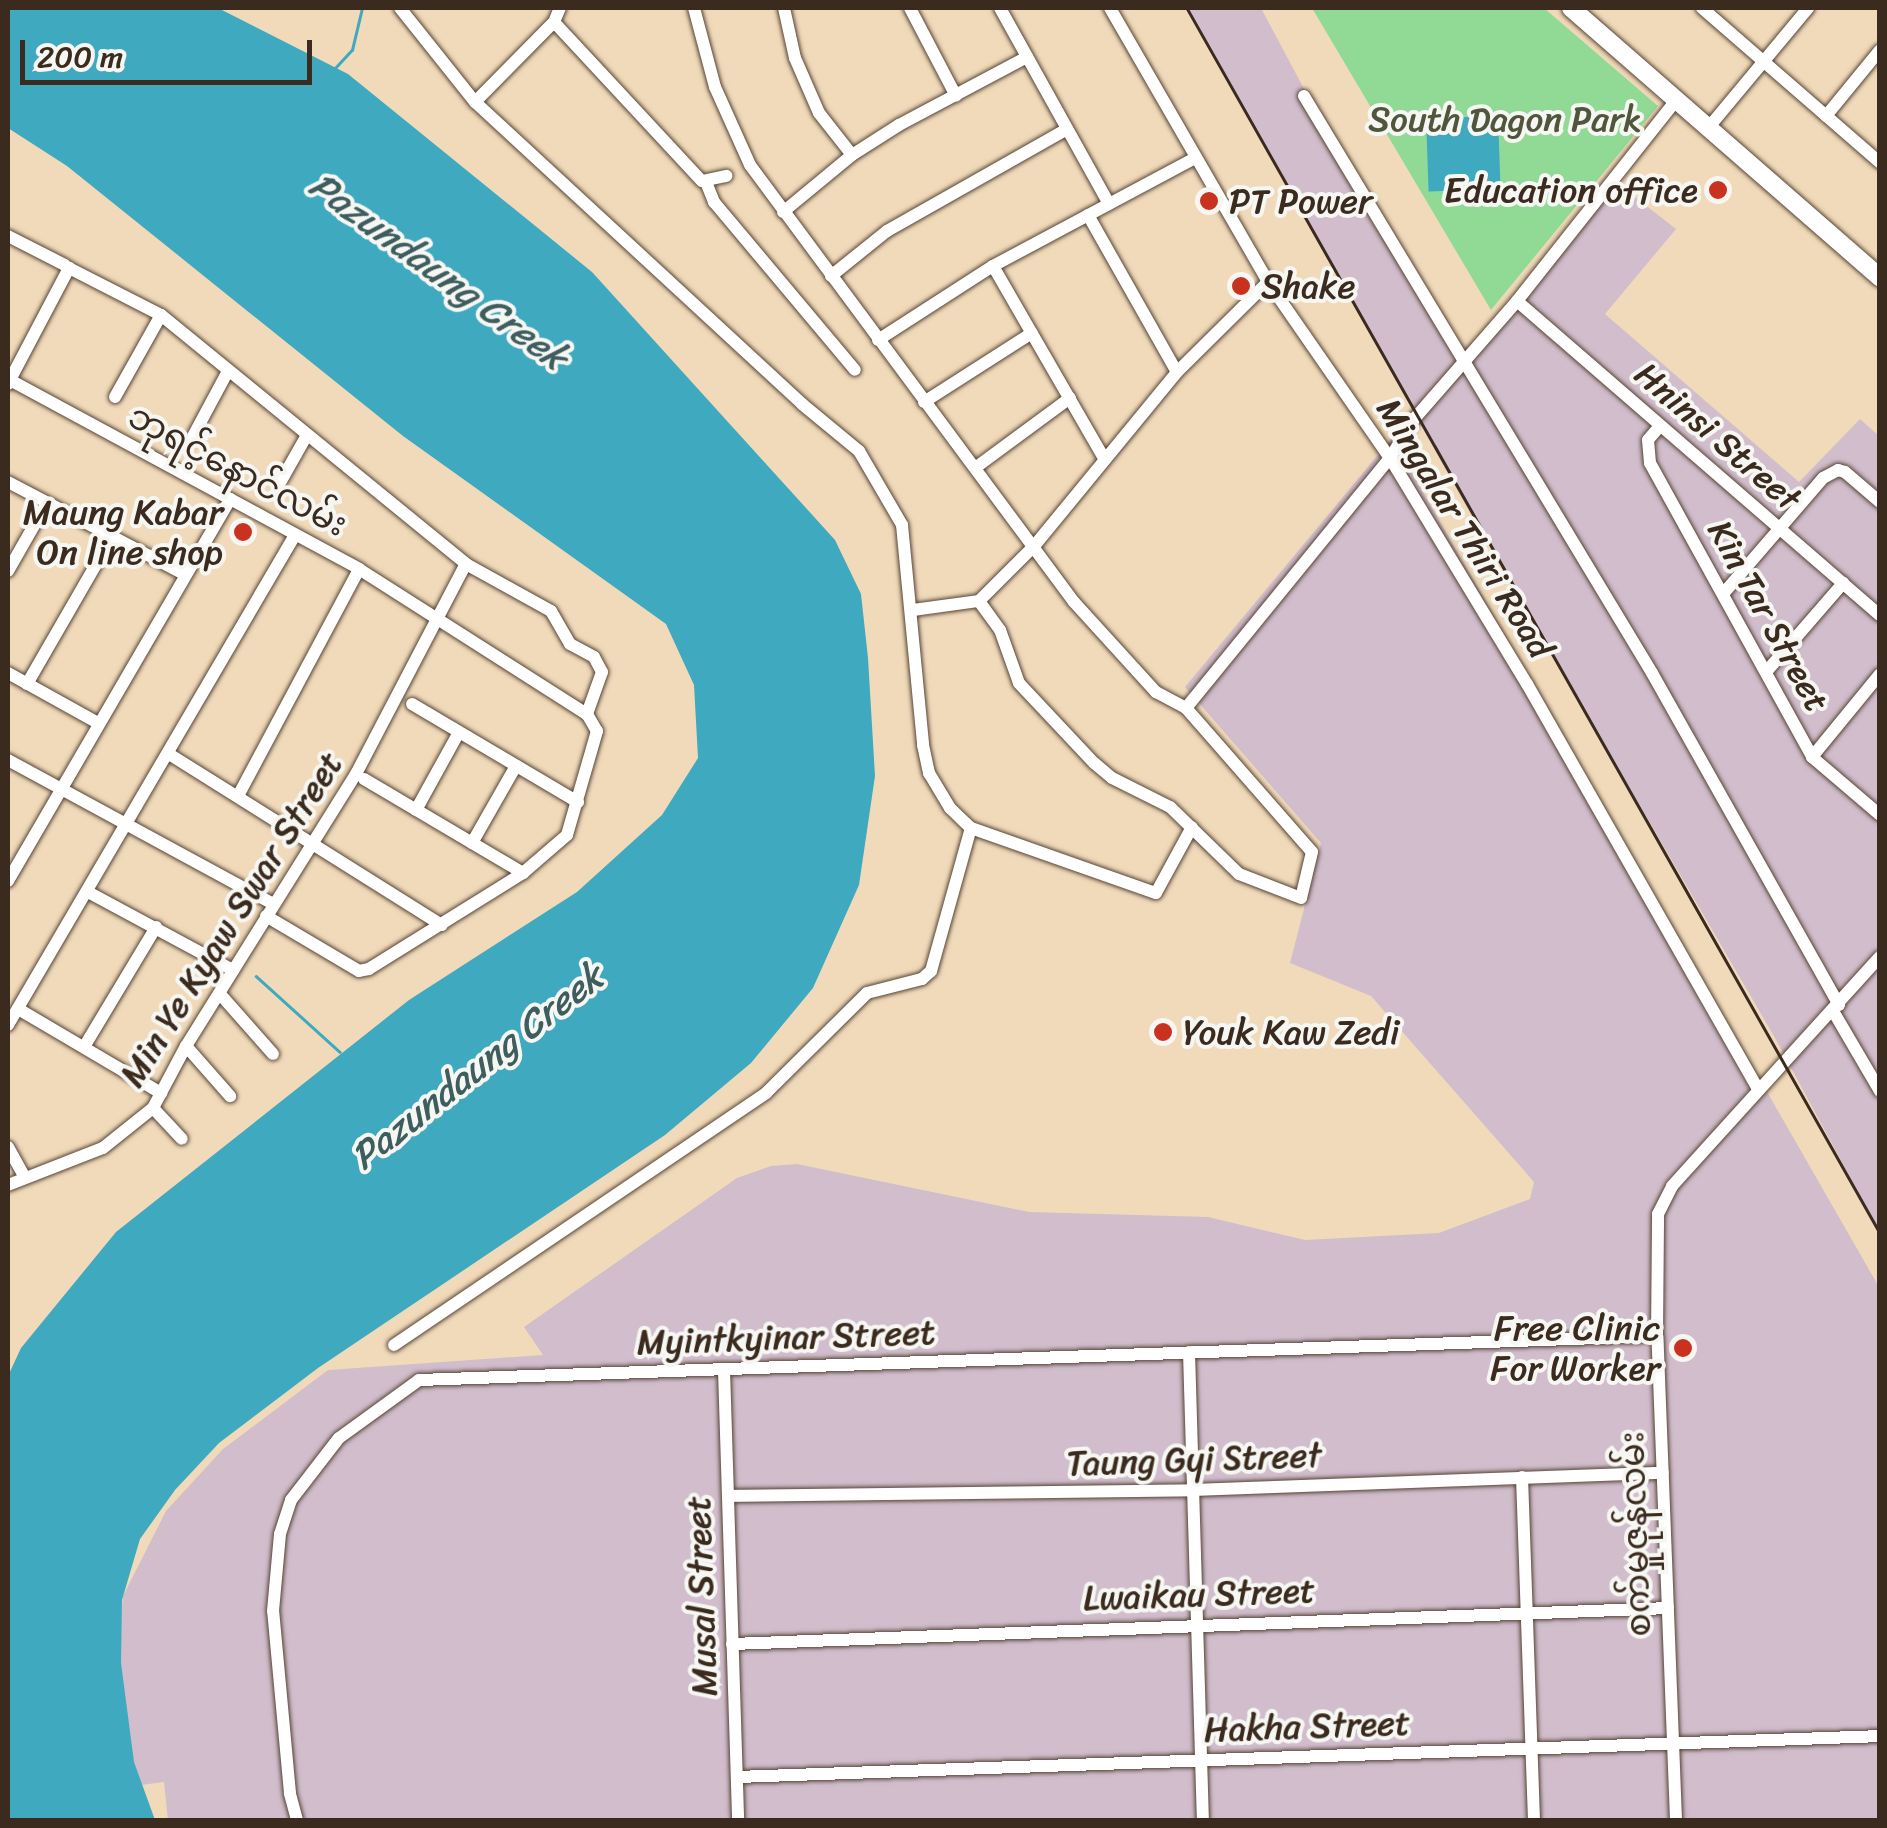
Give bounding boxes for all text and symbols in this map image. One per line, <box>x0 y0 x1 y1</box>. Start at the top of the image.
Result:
scale bar <box>25 20 318 82</box>
text: 200 m <box>37 30 123 84</box>
park label: South Dagon Park <box>1368 98 1642 140</box>
water label: Pazundaung Creek <box>300 162 576 380</box>
place label: Education office <box>1443 169 1698 211</box>
marker: Education office <box>1707 179 1729 201</box>
place label: PT Power <box>1229 180 1373 222</box>
marker: PT Power <box>1198 190 1220 212</box>
place label: Shake <box>1261 265 1355 307</box>
marker: Shake <box>1230 275 1252 297</box>
street label: Hninsi Street <box>1626 352 1810 520</box>
street label: Mingalar Thiri Road <box>1368 390 1562 666</box>
street label: ဘုရင့်နောင်လမ်း <box>121 395 355 545</box>
place label: Maung Kabar On line shop <box>22 491 223 573</box>
street label: Kin Tar Street <box>1698 511 1840 721</box>
marker: Maung Kabar On line shop <box>232 521 254 543</box>
street label: Min Ye Kyaw Swar Street <box>110 743 352 1095</box>
water label: Pazundaung Creek <box>341 954 613 1180</box>
place label: Youk Kaw Zedi <box>1183 1011 1400 1053</box>
marker: Youk Kaw Zedi <box>1152 1021 1174 1043</box>
place label: Free Clinic For Worker <box>1490 1307 1660 1389</box>
street label: Myintkyinar Street <box>637 1311 935 1363</box>
marker: Free Clinic For Worker <box>1670 1335 1696 1361</box>
street label: စက်မှုဇုန်လမ်း <box>1610 1430 1660 1638</box>
street label: Taung Gyi Street <box>1064 1433 1324 1485</box>
street label: Musal Street <box>676 1494 726 1698</box>
street label: Lwaikau Street <box>1082 1569 1316 1619</box>
street label: Hakha Street <box>1203 1701 1411 1751</box>

